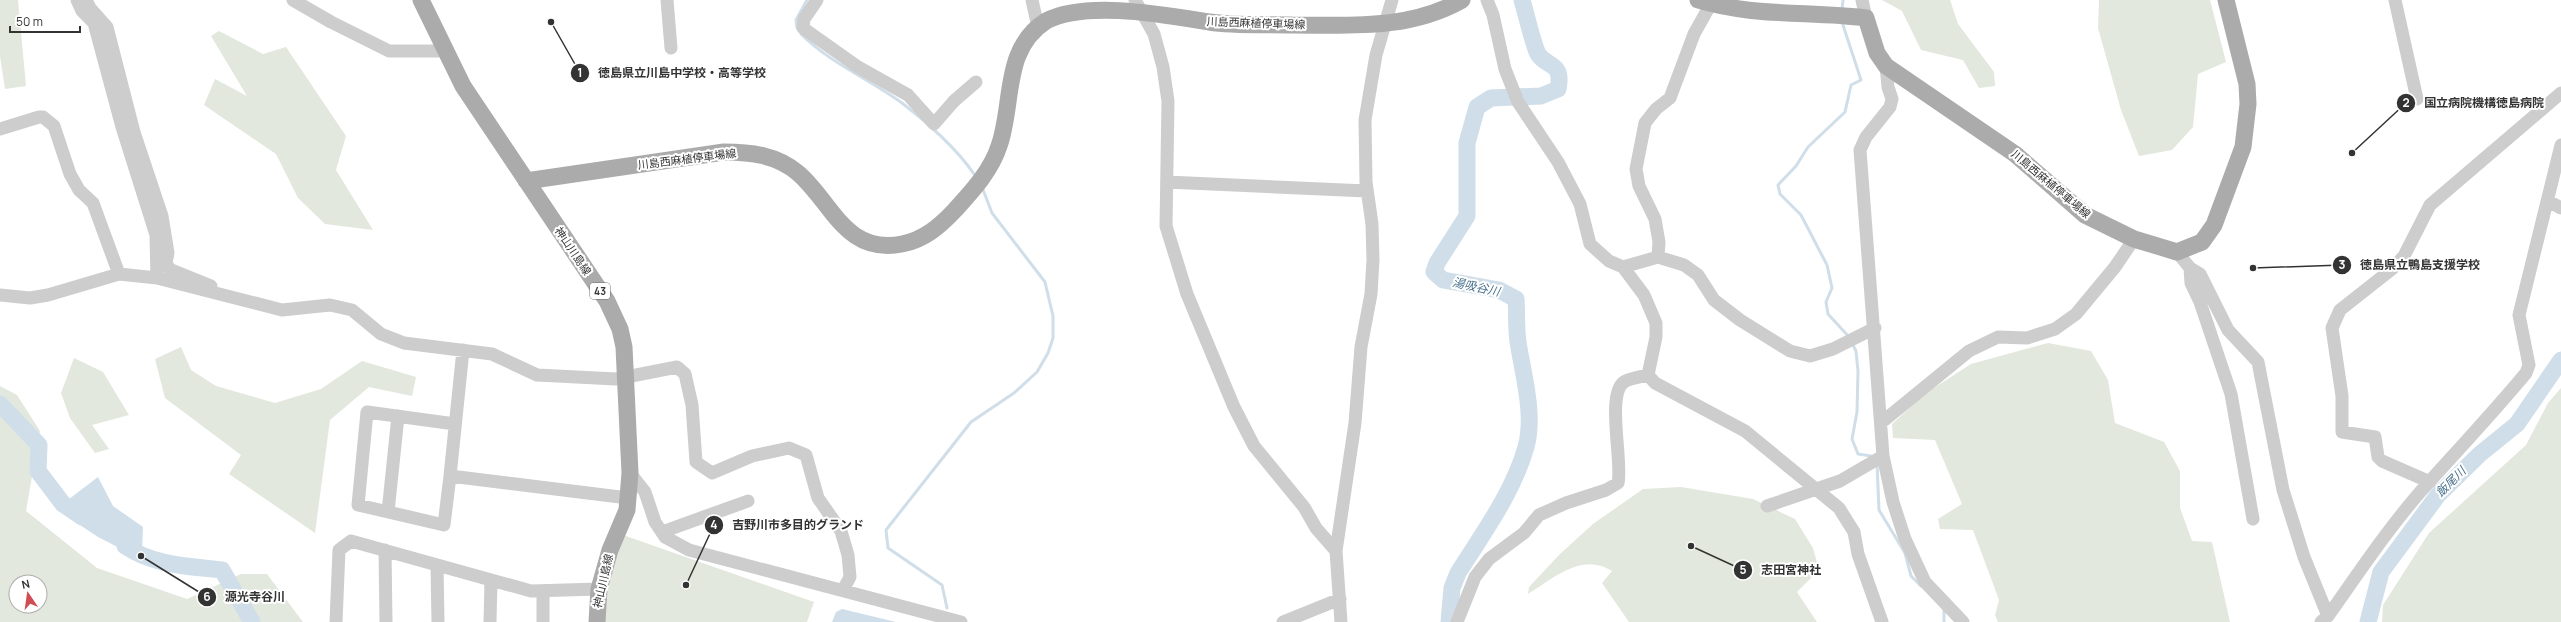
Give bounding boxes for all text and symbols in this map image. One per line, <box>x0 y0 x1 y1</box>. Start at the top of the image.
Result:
scale bar <box>10 8 80 34</box>
text: 50 m <box>16 13 43 30</box>
street label: 川島西麻植停車場線 <box>1206 13 1306 32</box>
callout: 徳島県立川島中学校・高等学校 <box>570 61 774 85</box>
text: 1 <box>577 64 583 81</box>
text: 徳島県立川島中学校・高等学校 <box>598 64 766 81</box>
callout: 国立病院機構徳島病院 <box>2396 91 2552 115</box>
text: 2 <box>2402 94 2410 111</box>
text: 国立病院機構徳島病院 <box>2424 94 2544 111</box>
street label: 川島西麻植停車場線 <box>637 145 737 172</box>
street label: 川島西麻植停車場線 <box>2009 146 2094 221</box>
street label: 神山川島線 <box>552 224 595 278</box>
callout: 徳島県立鴨島支援学校 <box>2332 253 2488 277</box>
text: 3 <box>2339 256 2346 273</box>
text: 徳島県立鴨島支援学校 <box>2360 256 2480 273</box>
water label: 湯吸谷川 <box>1451 273 1503 300</box>
road number: 43 <box>590 283 610 299</box>
water label: 飯尾川 <box>2432 461 2471 500</box>
callout: 吉野川市多目的グランド <box>704 513 872 537</box>
text: 4 <box>710 516 718 533</box>
text: 吉野川市多目的グランド <box>732 516 864 533</box>
street label: 神山川島線 <box>589 552 616 609</box>
callout: 志田宮神社 <box>1733 558 1829 582</box>
text: 5 <box>1739 561 1747 578</box>
text: 志田宮神社 <box>1761 561 1821 578</box>
north arrow <box>8 574 48 614</box>
text: N <box>20 576 31 592</box>
callout: 源光寺谷川 <box>197 585 293 609</box>
text: 6 <box>203 588 211 605</box>
text: 源光寺谷川 <box>225 588 285 605</box>

